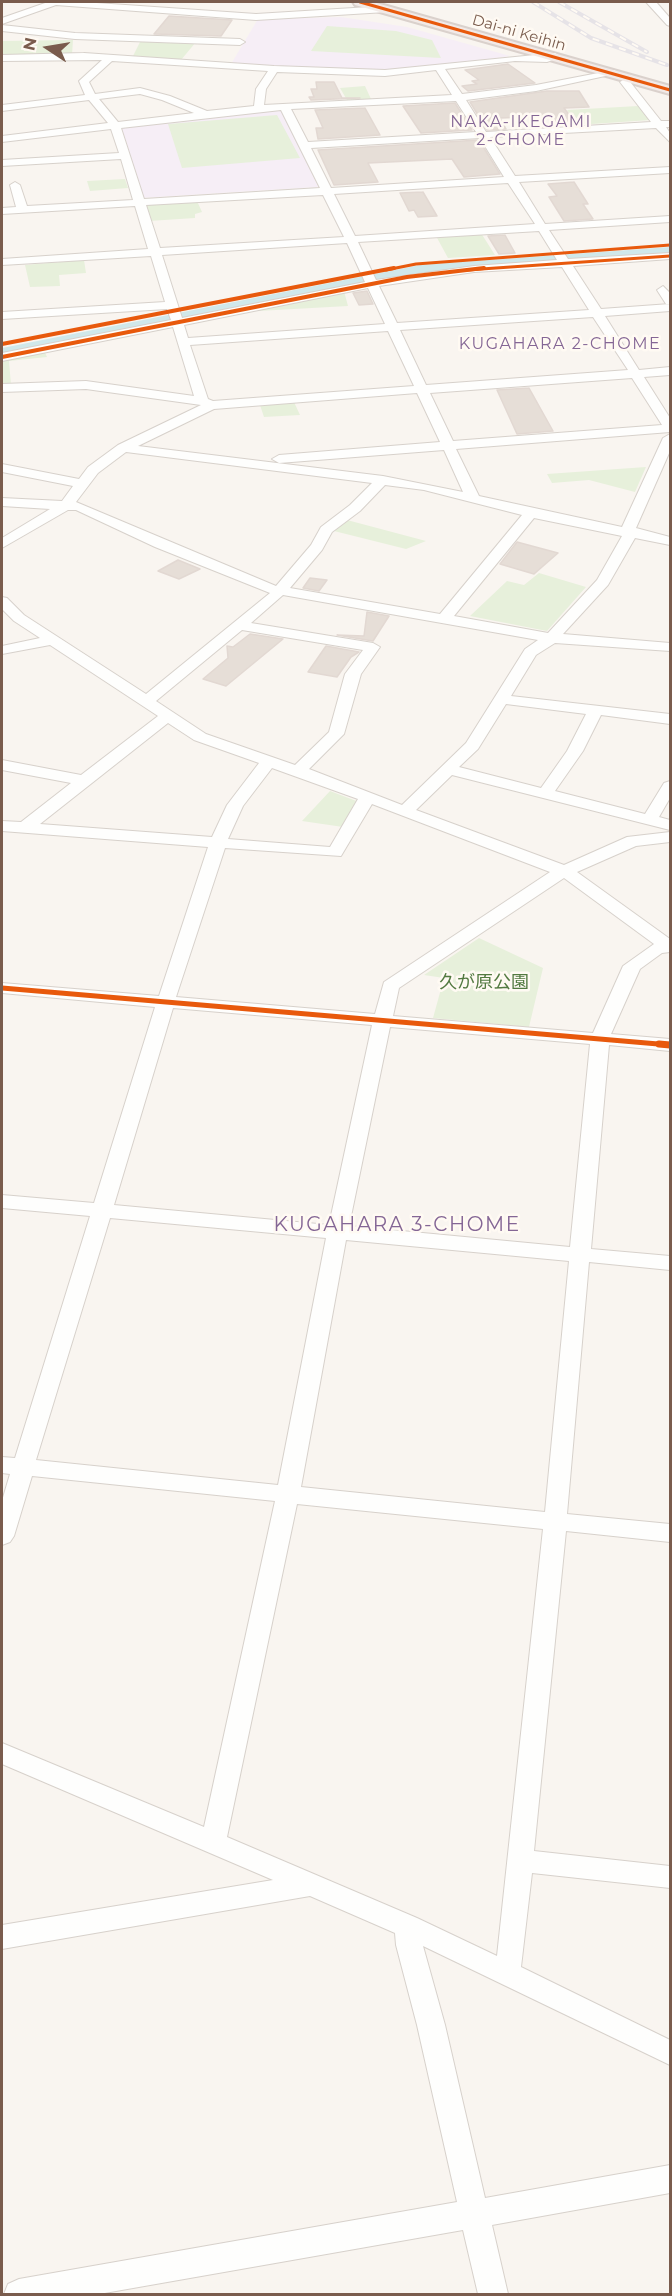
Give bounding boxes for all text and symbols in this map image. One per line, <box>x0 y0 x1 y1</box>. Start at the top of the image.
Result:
street label: Dai-ni Keihin <box>470 11 568 55</box>
north arrow <box>18 18 78 78</box>
text: N <box>19 36 41 52</box>
district label: NAKA-IKEGAMI 2-CHOME <box>450 112 592 150</box>
district label: KUGAHARA 2-CHOME <box>459 334 661 354</box>
park label: 久が原公園 <box>439 972 529 994</box>
district label: KUGAHARA 3-CHOME <box>273 1213 521 1237</box>

